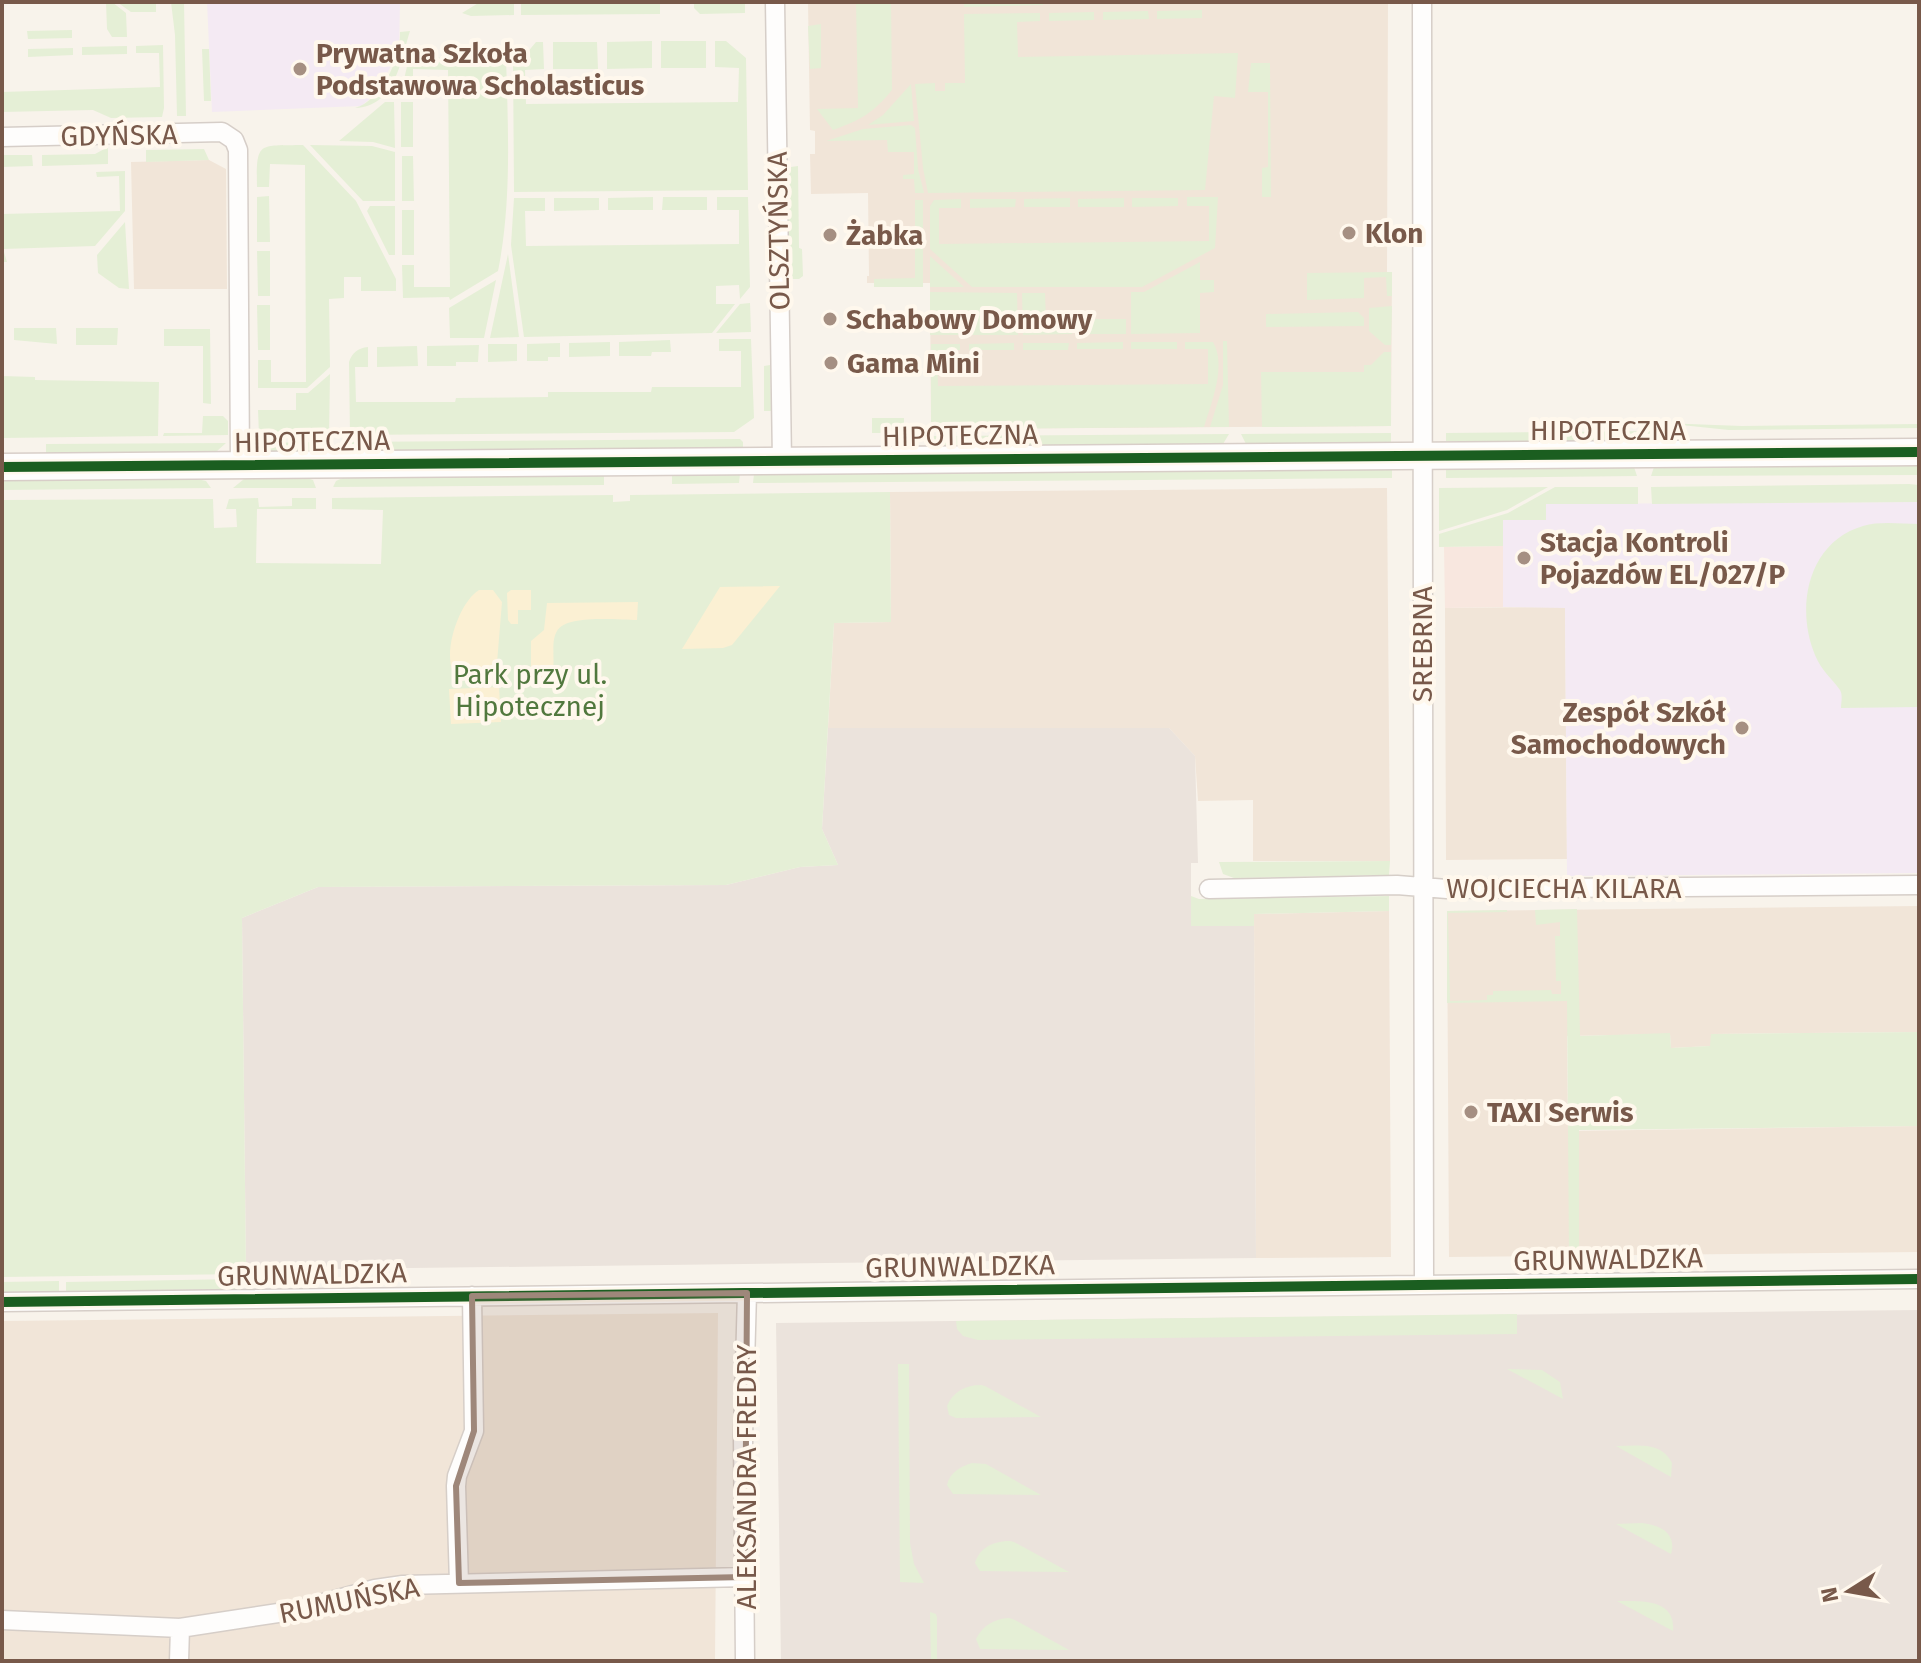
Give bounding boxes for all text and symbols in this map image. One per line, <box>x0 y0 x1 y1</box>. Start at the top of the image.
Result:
place label: Prywatna Szkoła Podstawowa Scholasticus <box>316 37 644 102</box>
marker: Prywatna Szkoła Podstawowa Scholasticus <box>291 60 309 78</box>
street label: GDYŃSKA <box>60 118 178 153</box>
street label: OLSZTYŃSKA <box>761 151 796 311</box>
place label: Klon <box>1365 217 1423 250</box>
place label: Żabka <box>846 219 923 252</box>
marker: Klon <box>1340 224 1358 242</box>
marker: Żabka <box>821 226 839 244</box>
place label: Schabowy Domowy <box>846 303 1093 336</box>
marker: Schabowy Domowy <box>821 310 839 328</box>
place label: Gama Mini <box>847 347 980 380</box>
marker: Gama Mini <box>822 354 840 372</box>
street label: HIPOTECZNA <box>1530 414 1686 447</box>
street label: HIPOTECZNA <box>882 418 1038 453</box>
street label: HIPOTECZNA <box>234 424 390 459</box>
place label: Stacja Kontroli Pojazdów EL/027/P <box>1540 526 1786 591</box>
marker: Stacja Kontroli Pojazdów EL/027/P <box>1515 549 1533 567</box>
street label: SREBRNA <box>1406 586 1439 702</box>
park label: Park przy ul. Hipotecznej <box>453 658 607 723</box>
place label: Zespół Szkół Samochodowych <box>1511 696 1727 761</box>
marker: Zespół Szkół Samochodowych <box>1733 719 1751 737</box>
street label: WOJCIECHA KILARA <box>1446 872 1682 905</box>
place label: TAXI Serwis <box>1487 1096 1633 1129</box>
marker: TAXI Serwis <box>1462 1103 1480 1121</box>
street label: GRUNWALDZKA <box>1513 1241 1703 1278</box>
street label: GRUNWALDZKA <box>865 1248 1055 1285</box>
street label: GRUNWALDZKA <box>217 1256 407 1293</box>
street label: ALEKSANDRA FREDRY <box>730 1344 763 1610</box>
north arrow <box>1809 1551 1889 1631</box>
street label: RUMUŃSKA <box>276 1571 422 1630</box>
text: N <box>1815 1585 1845 1604</box>

